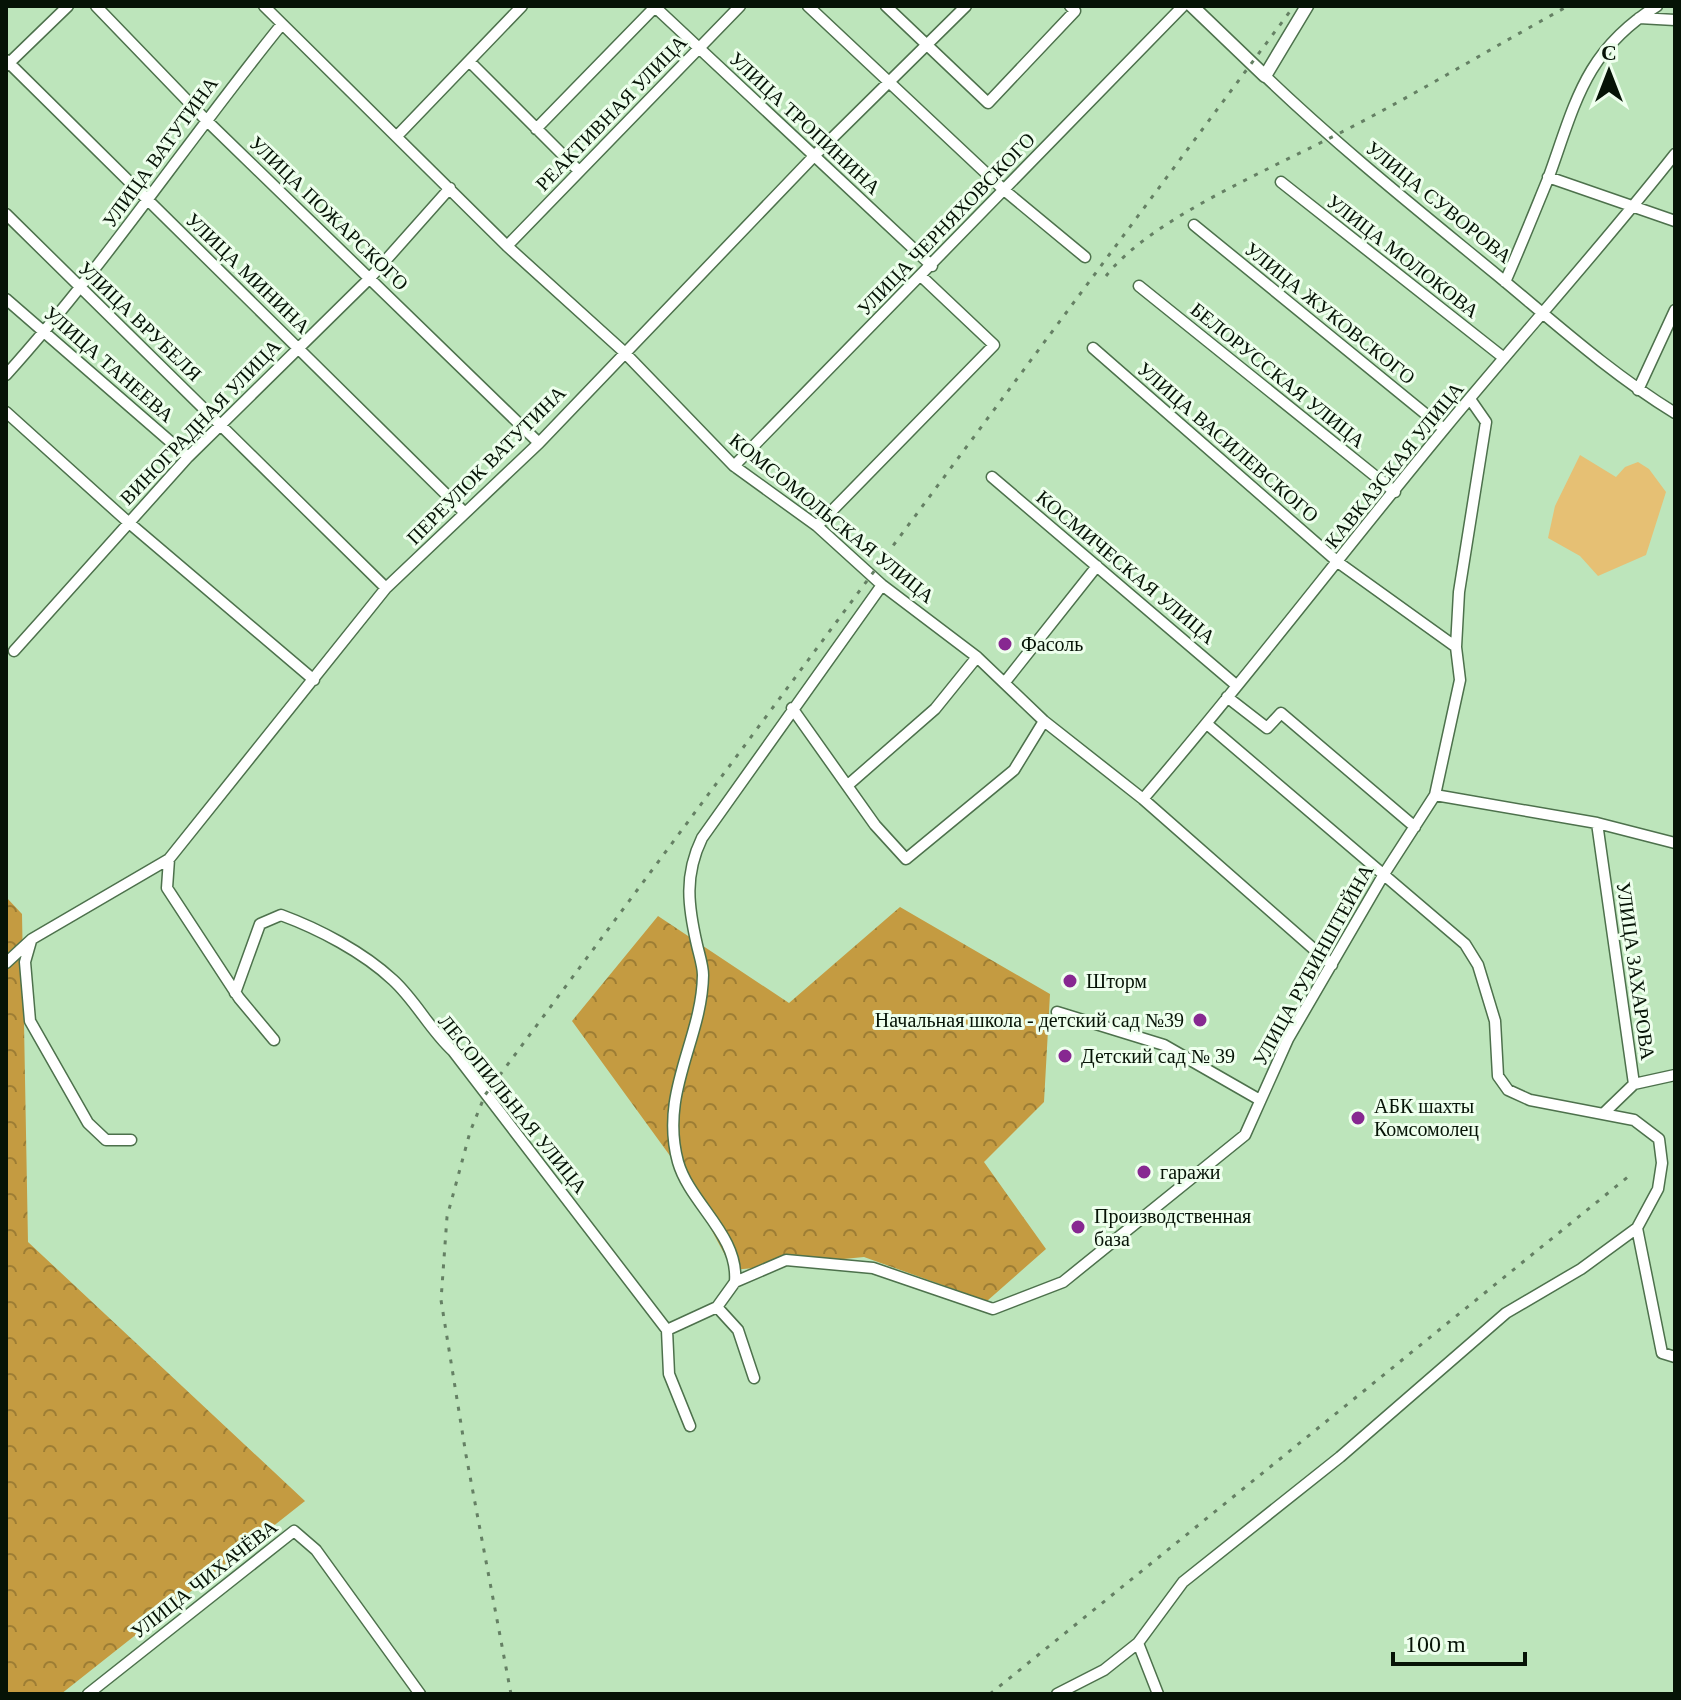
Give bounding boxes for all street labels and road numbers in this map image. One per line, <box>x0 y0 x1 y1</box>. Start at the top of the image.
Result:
street label: РЕАКТИВНАЯ УЛИЦА <box>531 30 692 196</box>
street label: УЛИЦА ТРОПИНИНА <box>724 47 885 200</box>
street label: УЛИЦА ВАТУТИНА <box>98 72 223 232</box>
street label: УЛИЦА ЧЕРНЯХОВСКОГО <box>853 128 1040 321</box>
street label: УЛИЦА ПОЖАРСКОГО <box>244 131 413 295</box>
street label: УЛИЦА СУВОРОВА <box>1361 136 1517 269</box>
street label: УЛИЦА МОЛОКОВА <box>1322 190 1484 323</box>
street label: УЛИЦА МИНИНА <box>181 208 315 339</box>
street label: УЛИЦА ЖУКОВСКОГО <box>1240 238 1419 389</box>
street label: УЛИЦА ВРУБЕЛЯ <box>73 257 206 386</box>
street label: БЕЛОРУССКАЯ УЛИЦА <box>1186 298 1370 453</box>
street label: УЛИЦА ТАНЕЕВА <box>39 302 179 427</box>
street label: ВИНОГРАДНАЯ УЛИЦА <box>115 335 286 510</box>
street label: УЛИЦА ВАСИЛЕВСКОГО <box>1132 357 1323 527</box>
street label: КАВКАЗСКАЯ УЛИЦА <box>1320 377 1469 553</box>
street label: ПЕРЕУЛОК ВАТУТИНА <box>402 381 570 549</box>
street label: КОМСОМОЛЬСКАЯ УЛИЦА <box>725 429 939 609</box>
street label: КОСМИЧЕСКАЯ УЛИЦА <box>1032 486 1220 649</box>
street label: УЛИЦА РУБИНШТЕЙНА <box>1248 860 1379 1070</box>
street label: УЛИЦА ЗАХАРОВА <box>1612 881 1659 1062</box>
street label: ЛЕСОПИЛЬНАЯ УЛИЦА <box>433 1010 592 1199</box>
street label: УЛИЦА ЧИХАЧЁВА <box>127 1515 282 1644</box>

